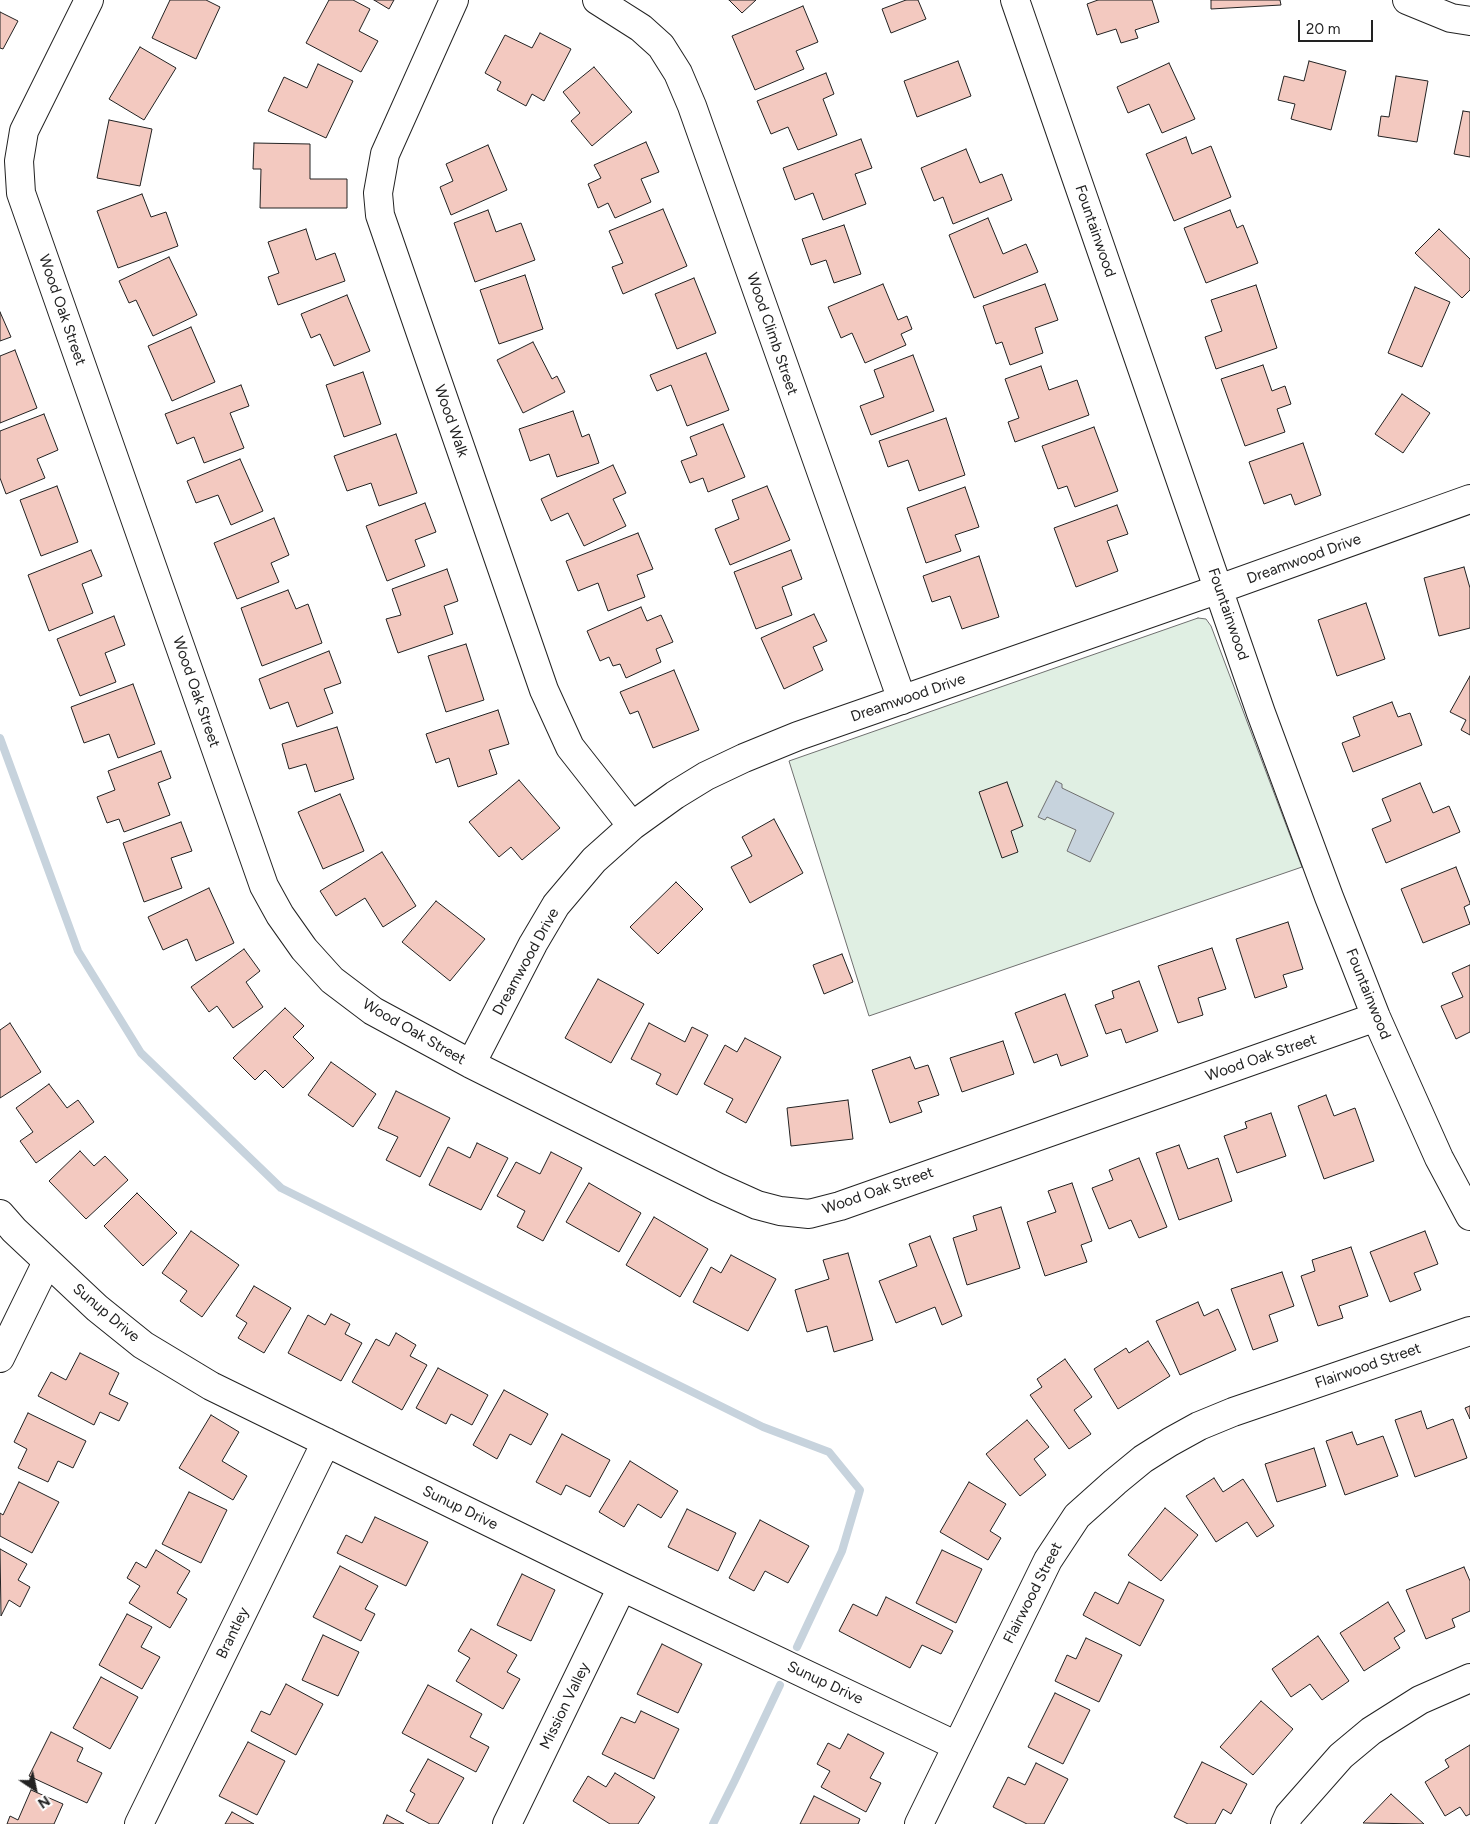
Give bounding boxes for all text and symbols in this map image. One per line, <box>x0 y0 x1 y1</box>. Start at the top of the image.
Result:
scale bar <box>1300 10 1375 42</box>
text: 20 m <box>1306 20 1340 38</box>
street label: Fountainwood <box>1071 183 1119 279</box>
street label: Wood Oak Street <box>35 252 89 368</box>
street label: Wood Climb Street <box>743 270 801 398</box>
street label: Wood Walk <box>430 382 472 460</box>
street label: Dreamwood Drive <box>1245 530 1363 588</box>
street label: Fountainwood <box>1204 566 1252 662</box>
street label: Wood Oak Street <box>169 634 223 750</box>
street label: Dreamwood Drive <box>848 670 968 726</box>
street label: Dreamwood Drive <box>489 905 563 1019</box>
street label: Fountainwood <box>1342 946 1394 1042</box>
street label: Wood Oak Street <box>359 995 469 1069</box>
street label: Wood Oak Street <box>1203 1031 1319 1085</box>
street label: Wood Oak Street <box>820 1164 936 1218</box>
street label: Sunup Drive <box>69 1280 143 1346</box>
street label: Flairwood Street <box>1313 1339 1423 1393</box>
street label: Sunup Drive <box>419 1482 501 1534</box>
street label: Flairwood Street <box>1000 1539 1066 1647</box>
street label: Brantley <box>213 1604 253 1662</box>
street label: Sunup Drive <box>784 1658 866 1708</box>
street label: Mission Valley <box>536 1660 594 1752</box>
north arrow <box>10 1764 60 1814</box>
text: N <box>34 1792 53 1812</box>

